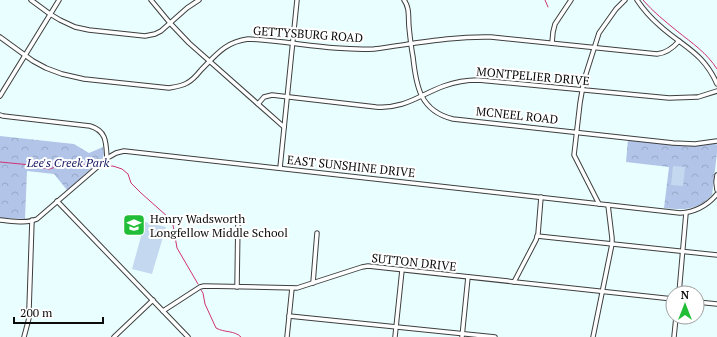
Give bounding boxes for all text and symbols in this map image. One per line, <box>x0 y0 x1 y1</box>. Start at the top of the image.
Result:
street label: GETTYSBURG ROAD <box>252 23 364 45</box>
street label: MONTPELIER DRIVE <box>476 64 590 88</box>
street label: MCNEEL ROAD <box>475 103 559 127</box>
street label: EAST SUNSHINE DRIVE <box>286 152 416 180</box>
park label: Lee's Creek Park <box>26 155 110 170</box>
place label: Henry Wadsworth Longfellow Middle School <box>150 211 288 240</box>
school or university icon: Henry Wadsworth Longfellow Middle School <box>121 212 147 238</box>
street label: SUTTON DRIVE <box>371 250 457 274</box>
north arrow <box>665 285 705 325</box>
text: N <box>681 288 690 302</box>
scale bar <box>14 299 103 325</box>
text: 200 m <box>20 305 53 320</box>

